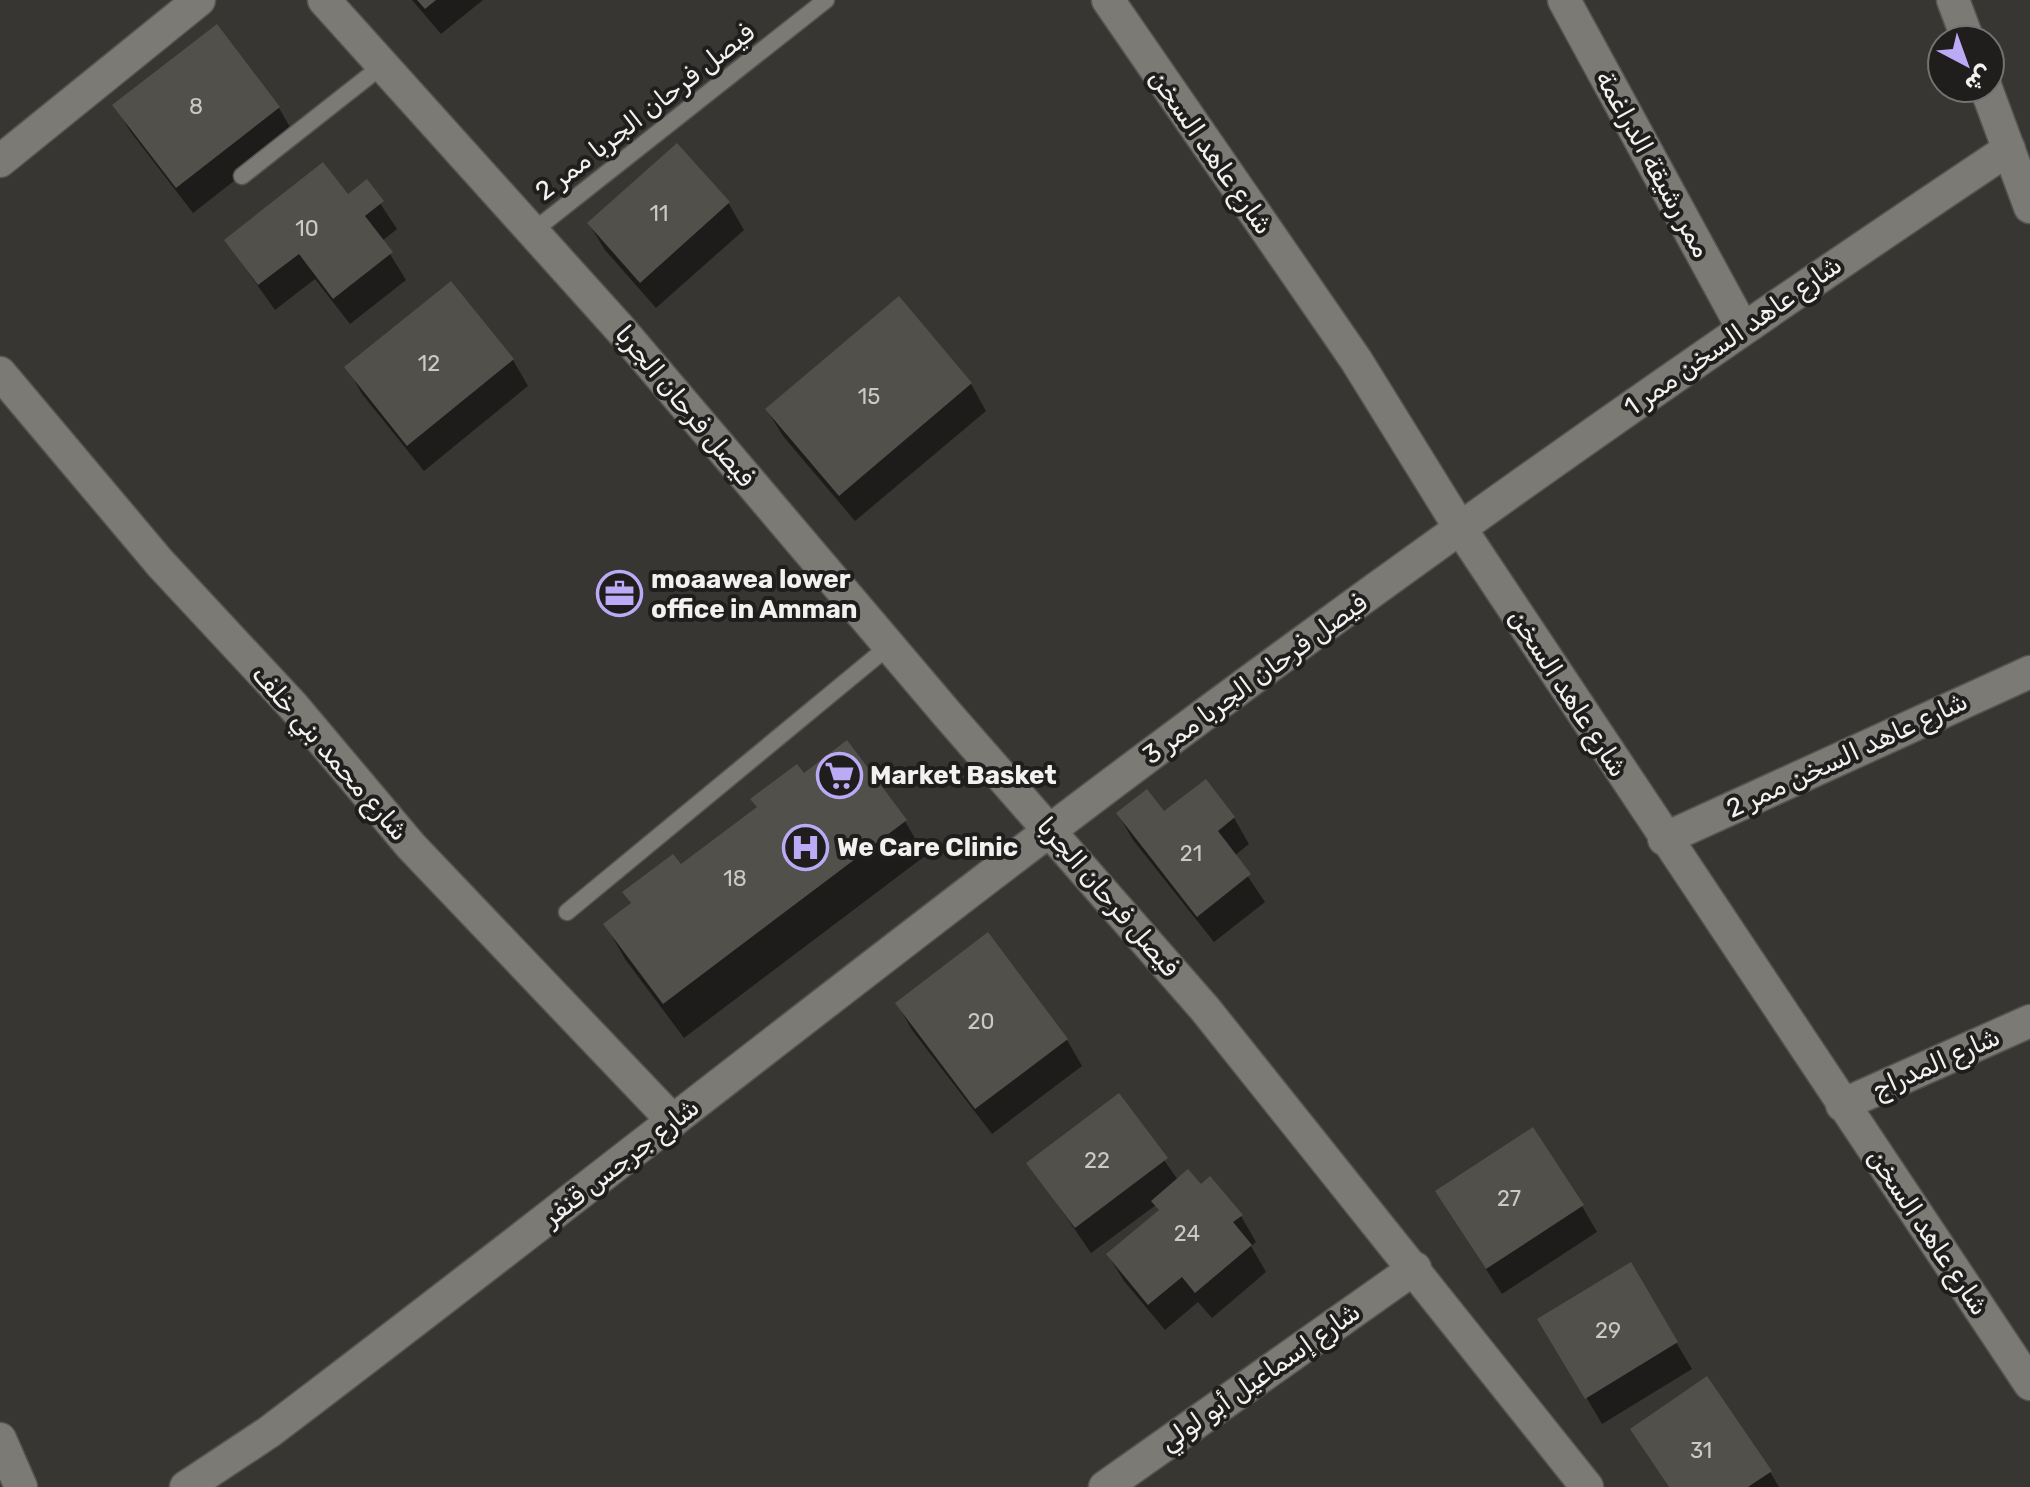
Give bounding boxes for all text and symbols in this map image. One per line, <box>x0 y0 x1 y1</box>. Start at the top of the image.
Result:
street label: فيصل فرحان الجربا ممر 2 <box>529 17 761 207</box>
north arrow <box>1926 24 2006 104</box>
text: ش <box>1959 59 1998 98</box>
street label: شارع عاهد السخن <box>1141 64 1279 242</box>
street label: ممر رشيقة الدراغمة <box>1589 65 1717 263</box>
house number: 8 <box>189 93 203 120</box>
house number: 11 <box>650 200 668 227</box>
house number: 10 <box>295 215 319 242</box>
street label: شارع عاهد السخن ممر 1 <box>1618 249 1849 424</box>
street label: فيصل فرحان الجربا <box>608 319 762 493</box>
house number: 12 <box>418 350 440 377</box>
house number: 15 <box>858 383 880 410</box>
place label: moaawea lower office in Amman <box>651 564 857 625</box>
office icon: moaawea lower office in Amman <box>596 570 644 618</box>
street label: فيصل فرحان الجربا ممر 3 <box>1137 587 1373 771</box>
street label: شارع عاهد السخن <box>1500 603 1634 784</box>
street label: شارع محمد بني خلف <box>242 659 415 850</box>
street label: شارع عاهد السخن ممر 2 <box>1722 686 1973 826</box>
supermarket icon: Market Basket <box>815 751 863 799</box>
place label: Market Basket <box>870 760 1057 791</box>
street label: فيصل فرحان الجربا <box>1030 811 1186 983</box>
hospital icon: We Care Clinic <box>782 823 830 871</box>
place label: We Care Clinic <box>837 832 1018 863</box>
house number: 21 <box>1180 840 1202 867</box>
house number: 18 <box>723 865 747 892</box>
house number: 20 <box>968 1008 994 1035</box>
street label: شارع المدراج <box>1867 1021 2006 1107</box>
street label: شارع جرجس قنفر <box>535 1091 706 1235</box>
street label: شارع عاهد السخن <box>1859 1143 1995 1322</box>
house number: 22 <box>1084 1147 1110 1174</box>
house number: 27 <box>1497 1185 1521 1212</box>
house number: 24 <box>1174 1220 1200 1247</box>
street label: شارع إسماعيل أبو لولي <box>1154 1296 1369 1461</box>
house number: 29 <box>1595 1317 1621 1344</box>
house number: 31 <box>1690 1437 1712 1464</box>

